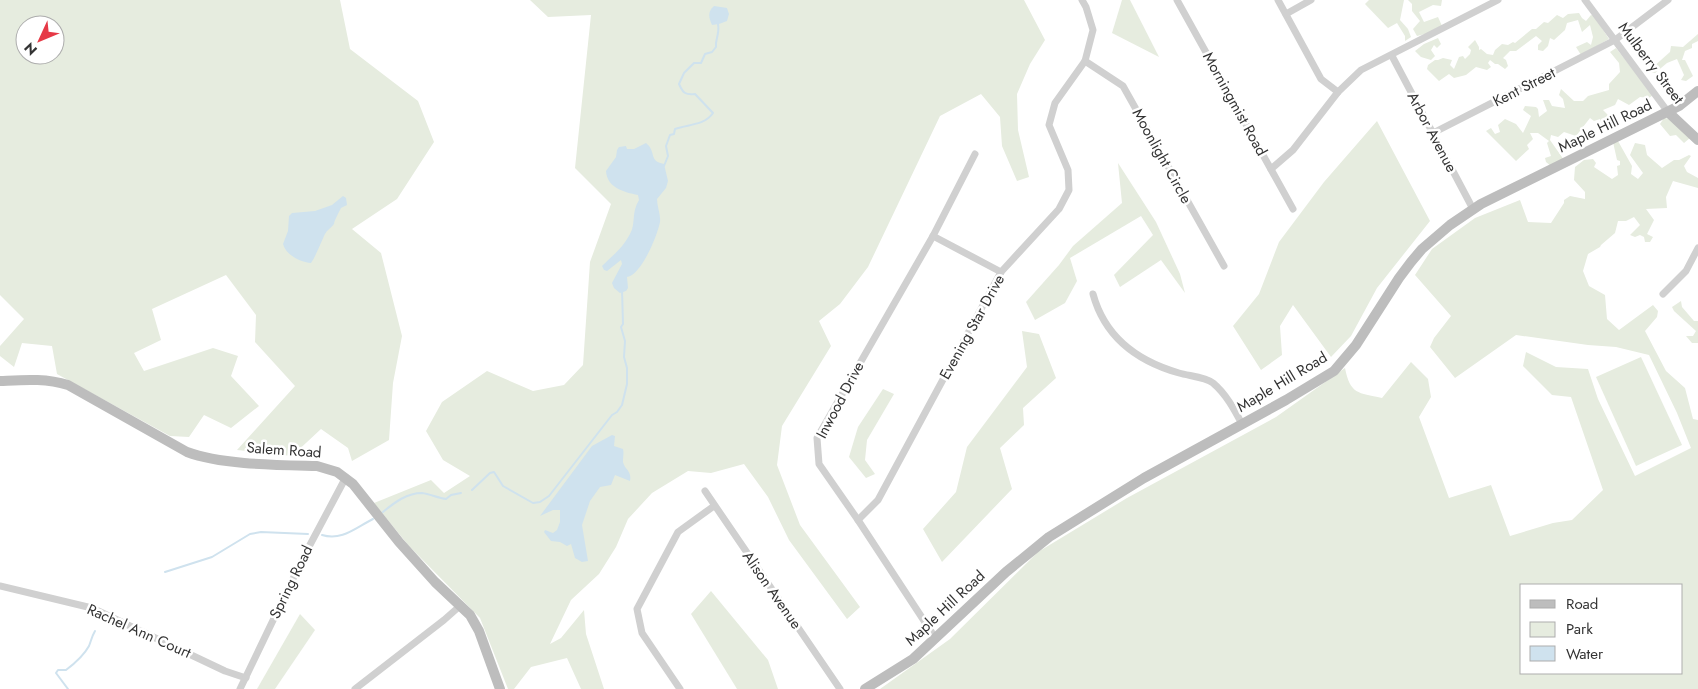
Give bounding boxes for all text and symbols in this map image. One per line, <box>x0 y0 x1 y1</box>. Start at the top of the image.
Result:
north arrow <box>15 15 65 65</box>
street label: Mulberry Street <box>1613 17 1689 109</box>
text: N <box>20 38 42 60</box>
street label: Morningmist Road <box>1197 48 1273 160</box>
street label: Kent Street <box>1489 62 1559 112</box>
street label: Arbor Avenue <box>1402 88 1463 176</box>
street label: Maple Hill Road <box>1554 94 1656 158</box>
street label: Moonlight Circle <box>1127 104 1197 208</box>
street label: Evening Star Drive <box>934 270 1010 384</box>
street label: Maple Hill Road <box>1233 346 1331 418</box>
street label: Inwood Drive <box>811 357 870 442</box>
street label: Salem Road <box>246 436 322 464</box>
street label: Spring Road <box>264 542 318 622</box>
street label: Alison Avenue <box>737 547 807 634</box>
street label: Maple Hill Road <box>900 565 990 651</box>
legend <box>1520 584 1683 674</box>
text: Road <box>1566 593 1598 615</box>
street label: Rachel Ann Court <box>84 598 195 664</box>
text: Park <box>1566 618 1593 640</box>
text: Water <box>1566 643 1604 665</box>

